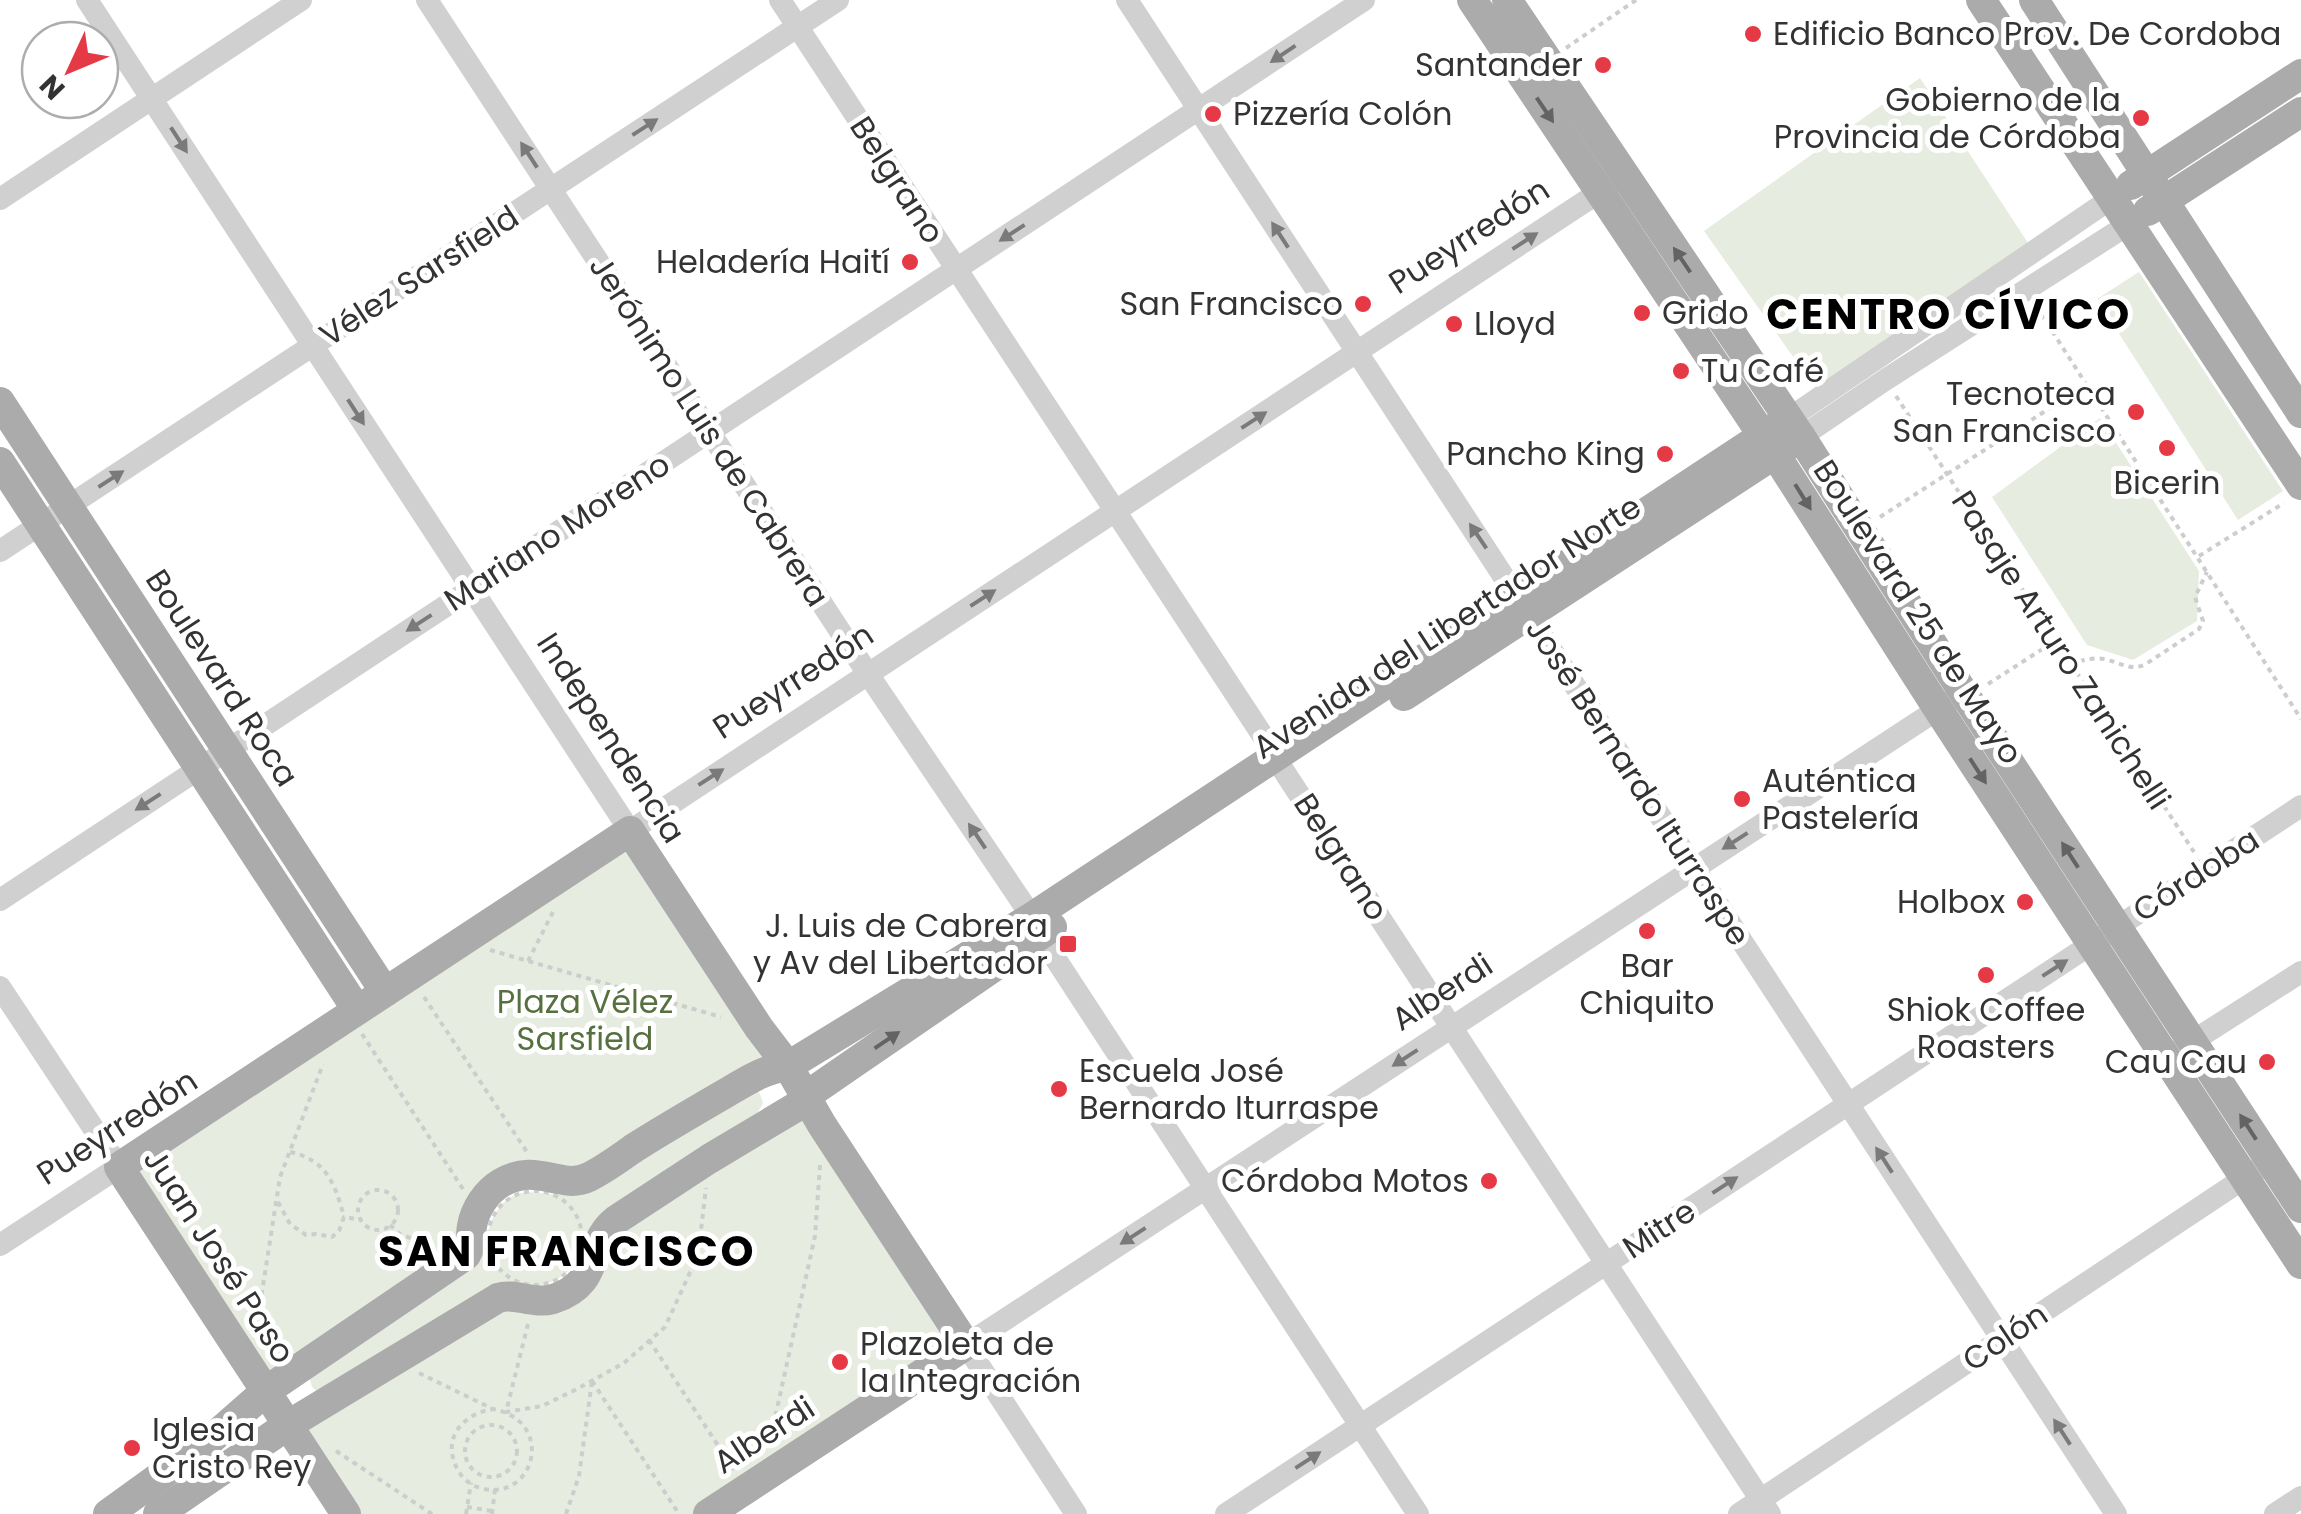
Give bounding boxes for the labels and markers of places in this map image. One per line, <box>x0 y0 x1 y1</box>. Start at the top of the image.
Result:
place label: Edificio Banco Prov. De Cordoba <box>1773 11 2281 56</box>
marker: Edificio Banco Prov. De Cordoba <box>1742 23 1764 45</box>
place label: Santander <box>1415 42 1583 87</box>
marker: Santander <box>1592 54 1614 76</box>
place label: Gobierno de la Provincia de Córdoba <box>1774 77 2121 159</box>
place label: Pizzería Colón <box>1233 91 1452 136</box>
marker: Pizzería Colón <box>1202 103 1224 125</box>
marker: Gobierno de la Provincia de Córdoba <box>2130 107 2152 129</box>
place label: Heladería Haití <box>656 239 890 284</box>
marker: Heladería Haití <box>899 251 921 273</box>
place label: San Francisco <box>1119 281 1343 326</box>
place label: Grido <box>1662 290 1749 335</box>
marker: San Francisco <box>1352 293 1374 315</box>
place label: Lloyd <box>1474 301 1556 346</box>
marker: Grido <box>1631 302 1653 324</box>
marker: Lloyd <box>1443 313 1465 335</box>
place label: Tu Café <box>1701 348 1824 393</box>
marker: Tu Café <box>1670 360 1692 382</box>
place label: Tecnoteca San Francisco <box>1892 371 2116 453</box>
marker: Tecnoteca San Francisco <box>2125 401 2147 423</box>
place label: Pancho King <box>1446 431 1645 476</box>
marker: Bicerin <box>2156 437 2178 459</box>
marker: Pancho King <box>1654 443 1676 465</box>
place label: Bicerin <box>2113 460 2221 505</box>
place label: Auténtica Pastelería <box>1762 758 1920 840</box>
marker: Auténtica Pastelería <box>1731 788 1753 810</box>
place label: Holbox <box>1897 879 2005 924</box>
marker: Holbox <box>2014 891 2036 913</box>
place label: J. Luis de Cabrera y Av del Libertador <box>753 903 1048 985</box>
marker: Bar Chiquito <box>1636 920 1658 942</box>
marker: J. Luis de Cabrera y Av del Libertador <box>1057 933 1079 955</box>
place label: Bar Chiquito <box>1579 943 1715 1025</box>
marker: Shiok Coffee Roasters <box>1975 964 1997 986</box>
place label: Shiok Coffee Roasters <box>1887 987 2085 1069</box>
place label: Cau Cau <box>2105 1039 2247 1084</box>
place label: Escuela José Bernardo Iturraspe <box>1079 1048 1379 1130</box>
marker: Cau Cau <box>2256 1051 2278 1073</box>
marker: Escuela José Bernardo Iturraspe <box>1048 1078 1070 1100</box>
place label: Córdoba Motos <box>1221 1158 1469 1203</box>
marker: Córdoba Motos <box>1478 1170 1500 1192</box>
place label: Plazoleta de la Integración <box>860 1321 1081 1403</box>
marker: Plazoleta de la Integración <box>829 1351 851 1373</box>
place label: Iglesia Cristo Rey <box>152 1407 311 1489</box>
marker: Iglesia Cristo Rey <box>121 1437 143 1459</box>

